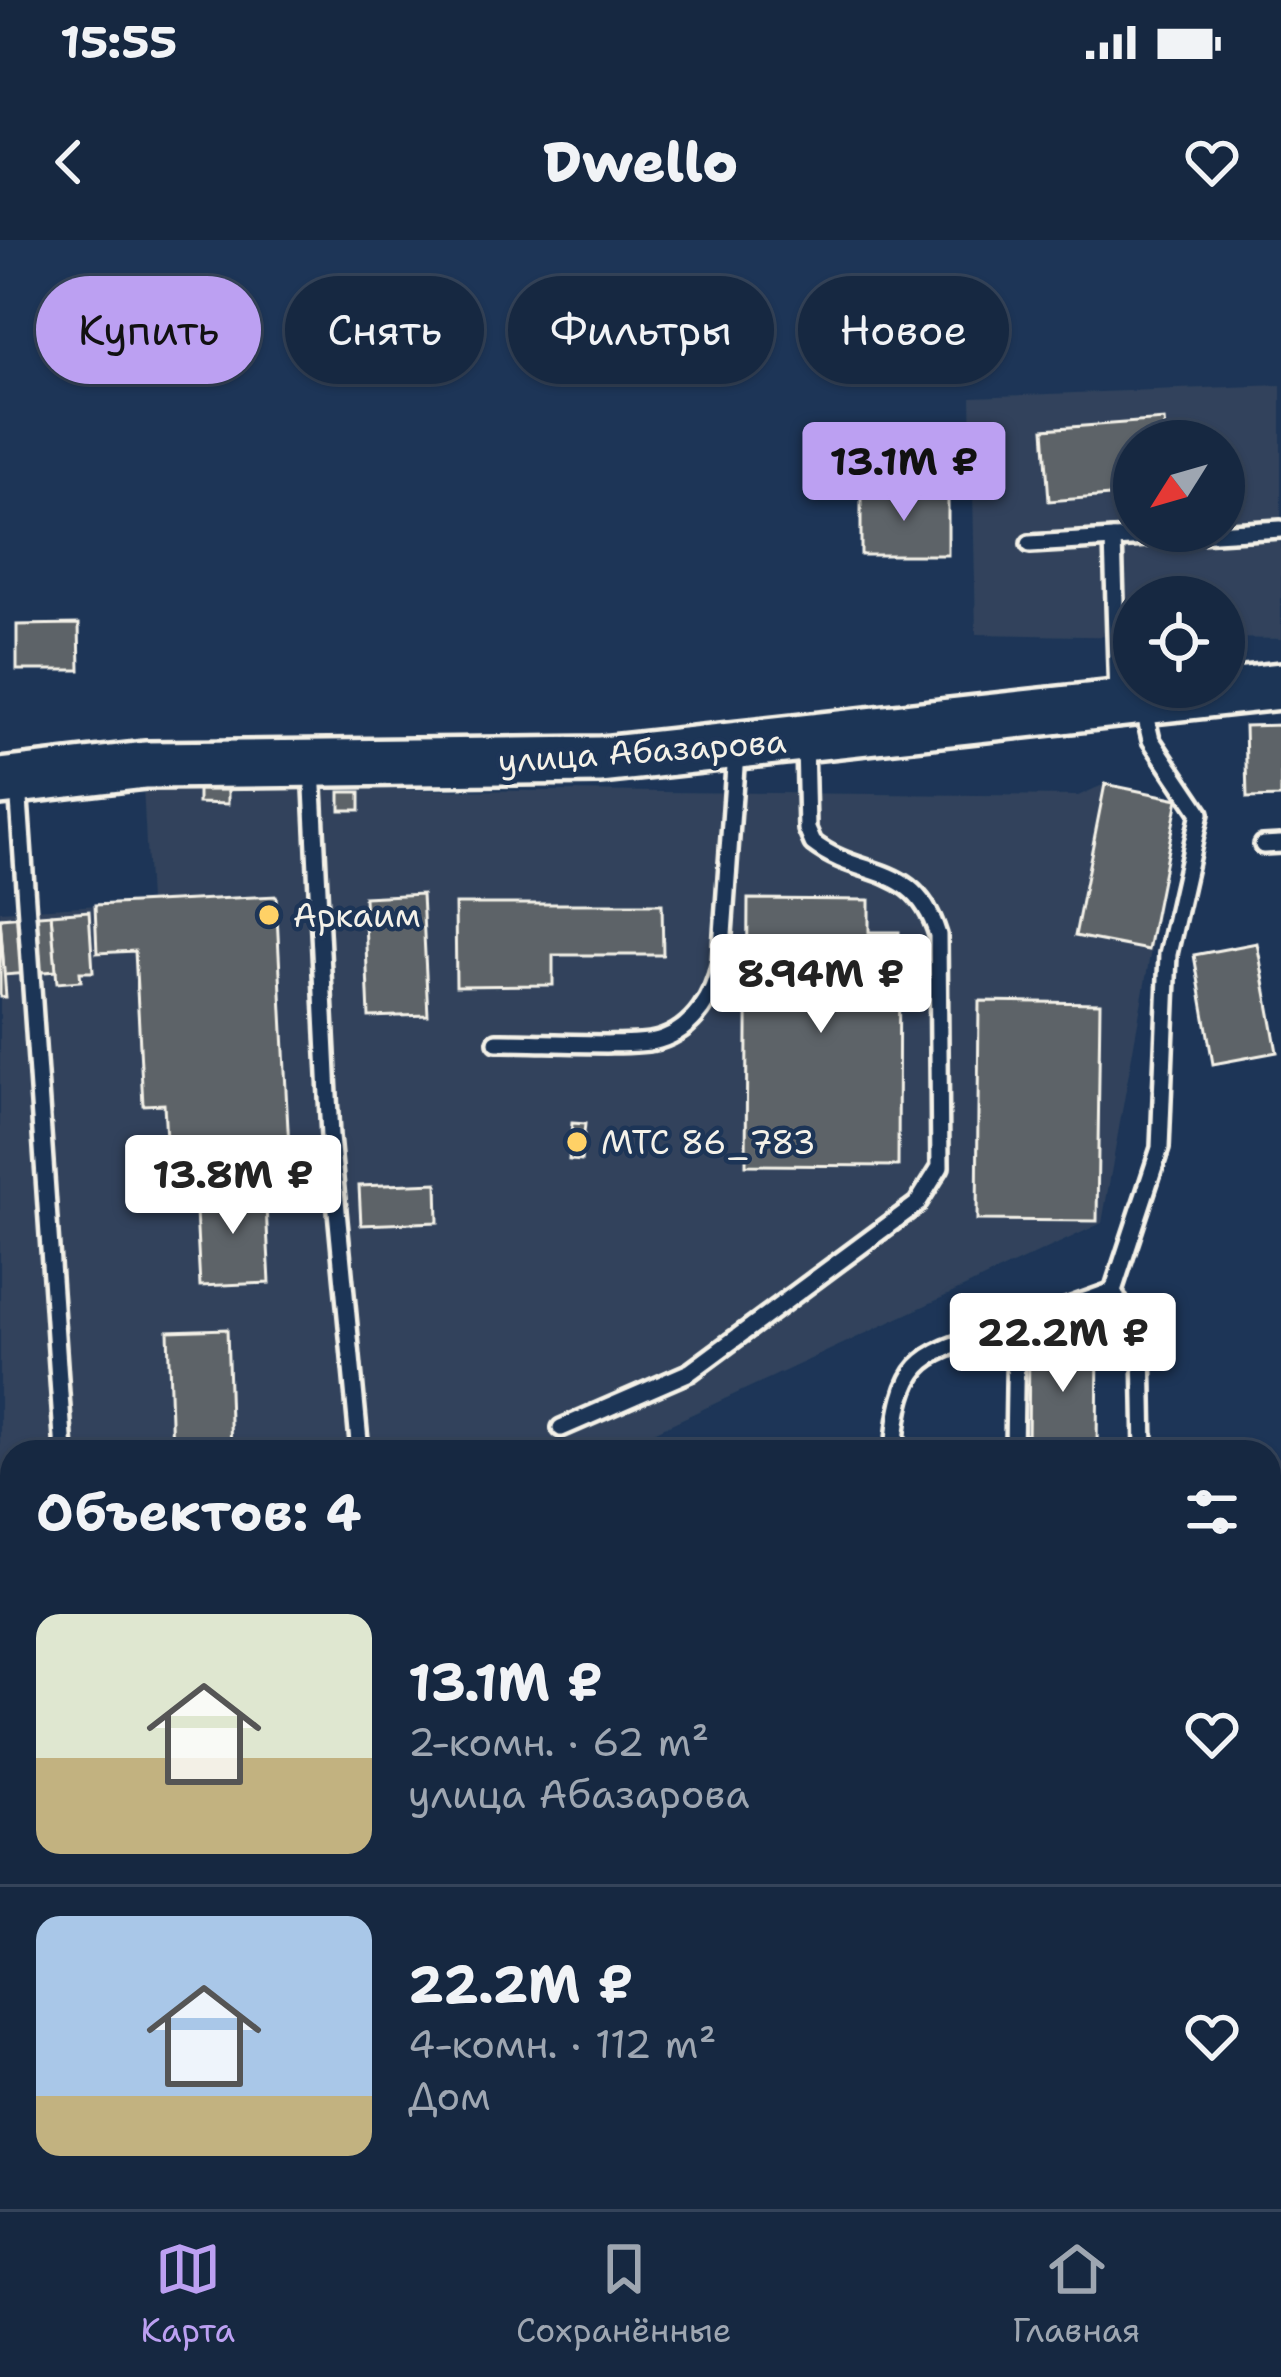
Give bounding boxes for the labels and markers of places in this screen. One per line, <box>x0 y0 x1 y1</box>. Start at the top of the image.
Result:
pin: 13.1M ₽ <box>793 422 1015 524</box>
place label: Аркаим <box>293 893 420 938</box>
marker: Аркаим <box>256 902 282 928</box>
pin: 8.94M ₽ <box>710 934 932 1036</box>
place label: МТС 86_783 <box>601 1120 816 1165</box>
marker: МТС 86_783 <box>564 1129 590 1155</box>
pin: 13.8M ₽ <box>122 1135 344 1237</box>
pin: 22.2M ₽ <box>952 1293 1174 1395</box>

